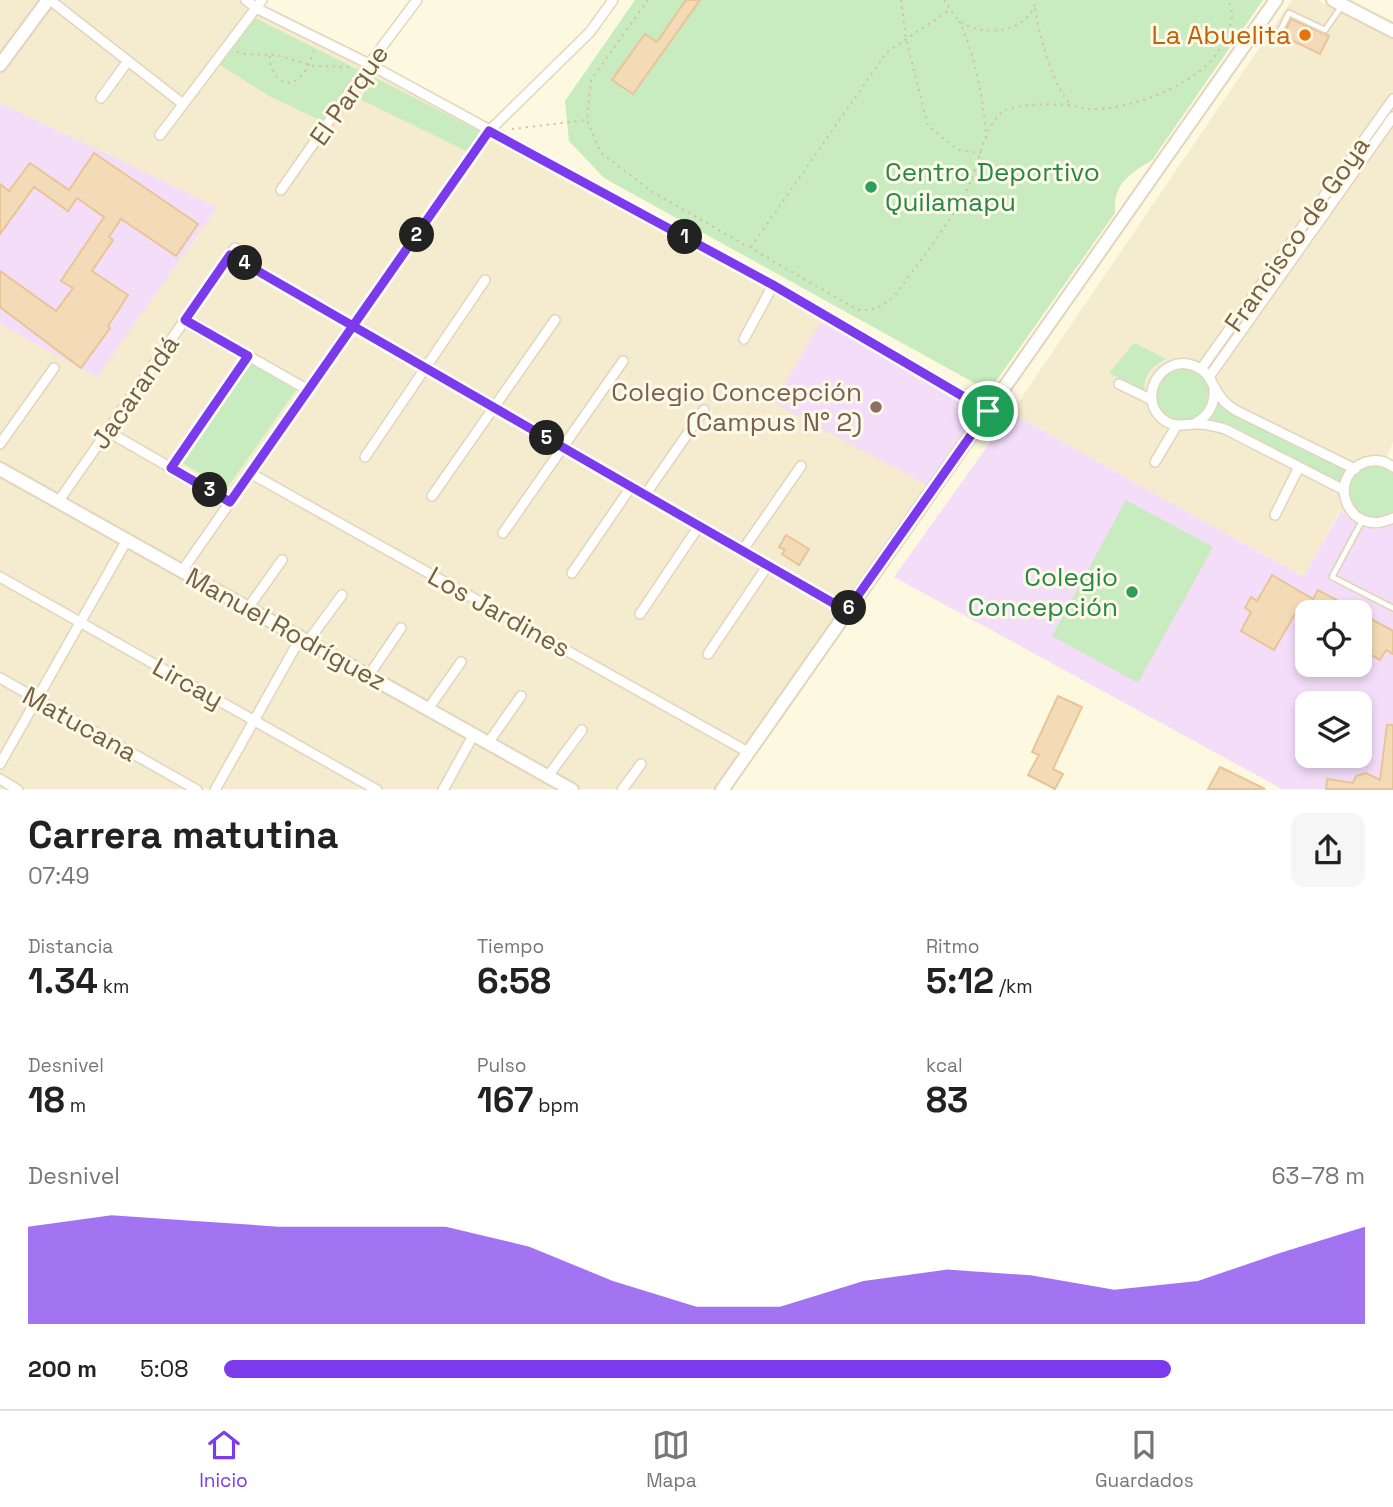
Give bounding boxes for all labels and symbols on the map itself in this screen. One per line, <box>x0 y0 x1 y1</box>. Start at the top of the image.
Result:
place label: La Abuelita <box>1152 18 1291 52</box>
marker: La Abuelita <box>1297 27 1313 43</box>
street label: El Parque <box>302 38 396 152</box>
street label: Francisco de Goya <box>1217 130 1377 338</box>
place label: Centro Deportivo Quilamapu <box>885 155 1100 219</box>
marker: Centro Deportivo Quilamapu <box>863 179 879 195</box>
pin: 2 <box>400 218 434 252</box>
pin: 1 <box>668 219 702 254</box>
pin: 4 <box>228 246 262 280</box>
street label: Jacarandá <box>83 328 187 456</box>
place label: Colegio Concepción (Campus N° 2) <box>611 375 862 439</box>
pin <box>958 381 1018 441</box>
marker: Colegio Concepción (Campus N° 2) <box>868 399 884 415</box>
pin: 5 <box>530 420 564 456</box>
pin: 3 <box>192 472 228 508</box>
street label: Los Jardines <box>422 559 576 665</box>
street label: Manuel Rodríguez <box>180 560 392 698</box>
place label: Colegio Concepción <box>968 560 1118 624</box>
marker: Colegio Concepción <box>1124 584 1140 600</box>
pin: 6 <box>832 590 866 626</box>
street label: Lircay <box>147 650 229 716</box>
street label: Matucana <box>17 679 143 769</box>

